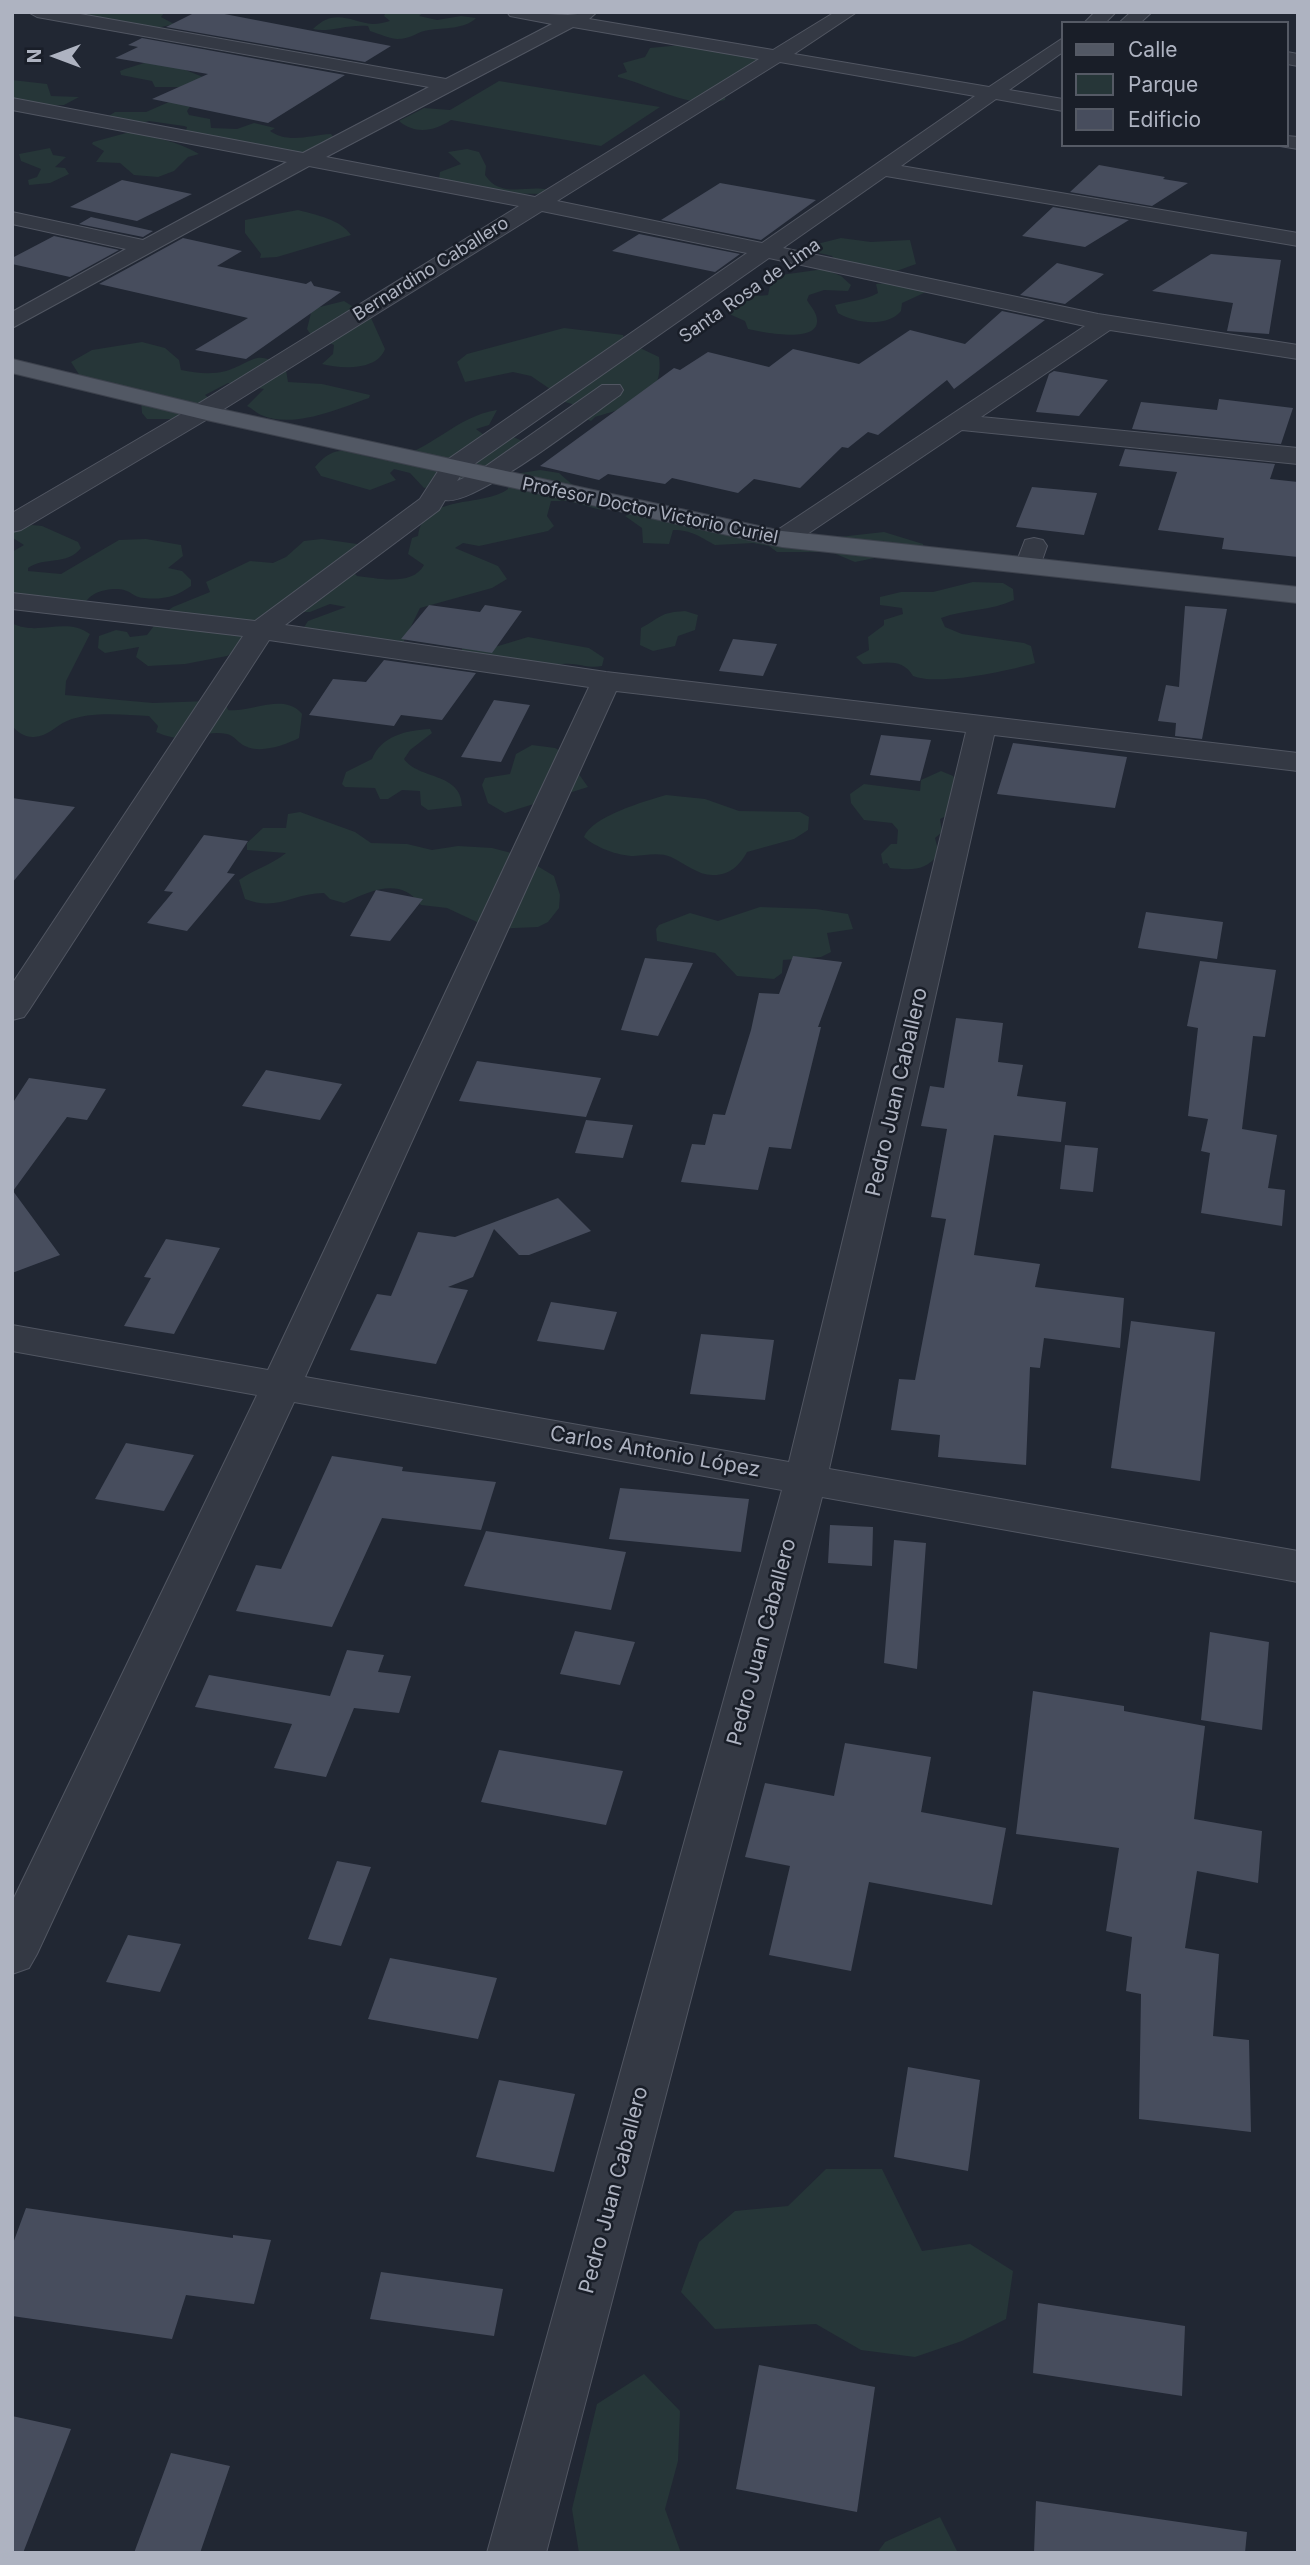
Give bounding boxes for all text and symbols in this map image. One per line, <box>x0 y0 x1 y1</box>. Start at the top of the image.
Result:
north arrow <box>21 21 91 91</box>
legend <box>1062 21 1289 147</box>
text: Calle <box>1128 37 1178 62</box>
text: N <box>23 49 46 63</box>
text: Parque <box>1128 72 1198 97</box>
text: Edificio <box>1128 107 1201 132</box>
street label: Bernardino Caballero <box>349 212 513 326</box>
street label: Santa Rosa de Lima <box>675 234 825 348</box>
street label: Profesor Doctor Victorio Curiel <box>520 473 780 549</box>
street label: Pedro Juan Caballero <box>861 985 933 1199</box>
street label: Carlos Antonio López <box>548 1421 762 1483</box>
street label: Pedro Juan Caballero <box>722 1536 802 1748</box>
street label: Pedro Juan Caballero <box>574 2084 654 2296</box>

